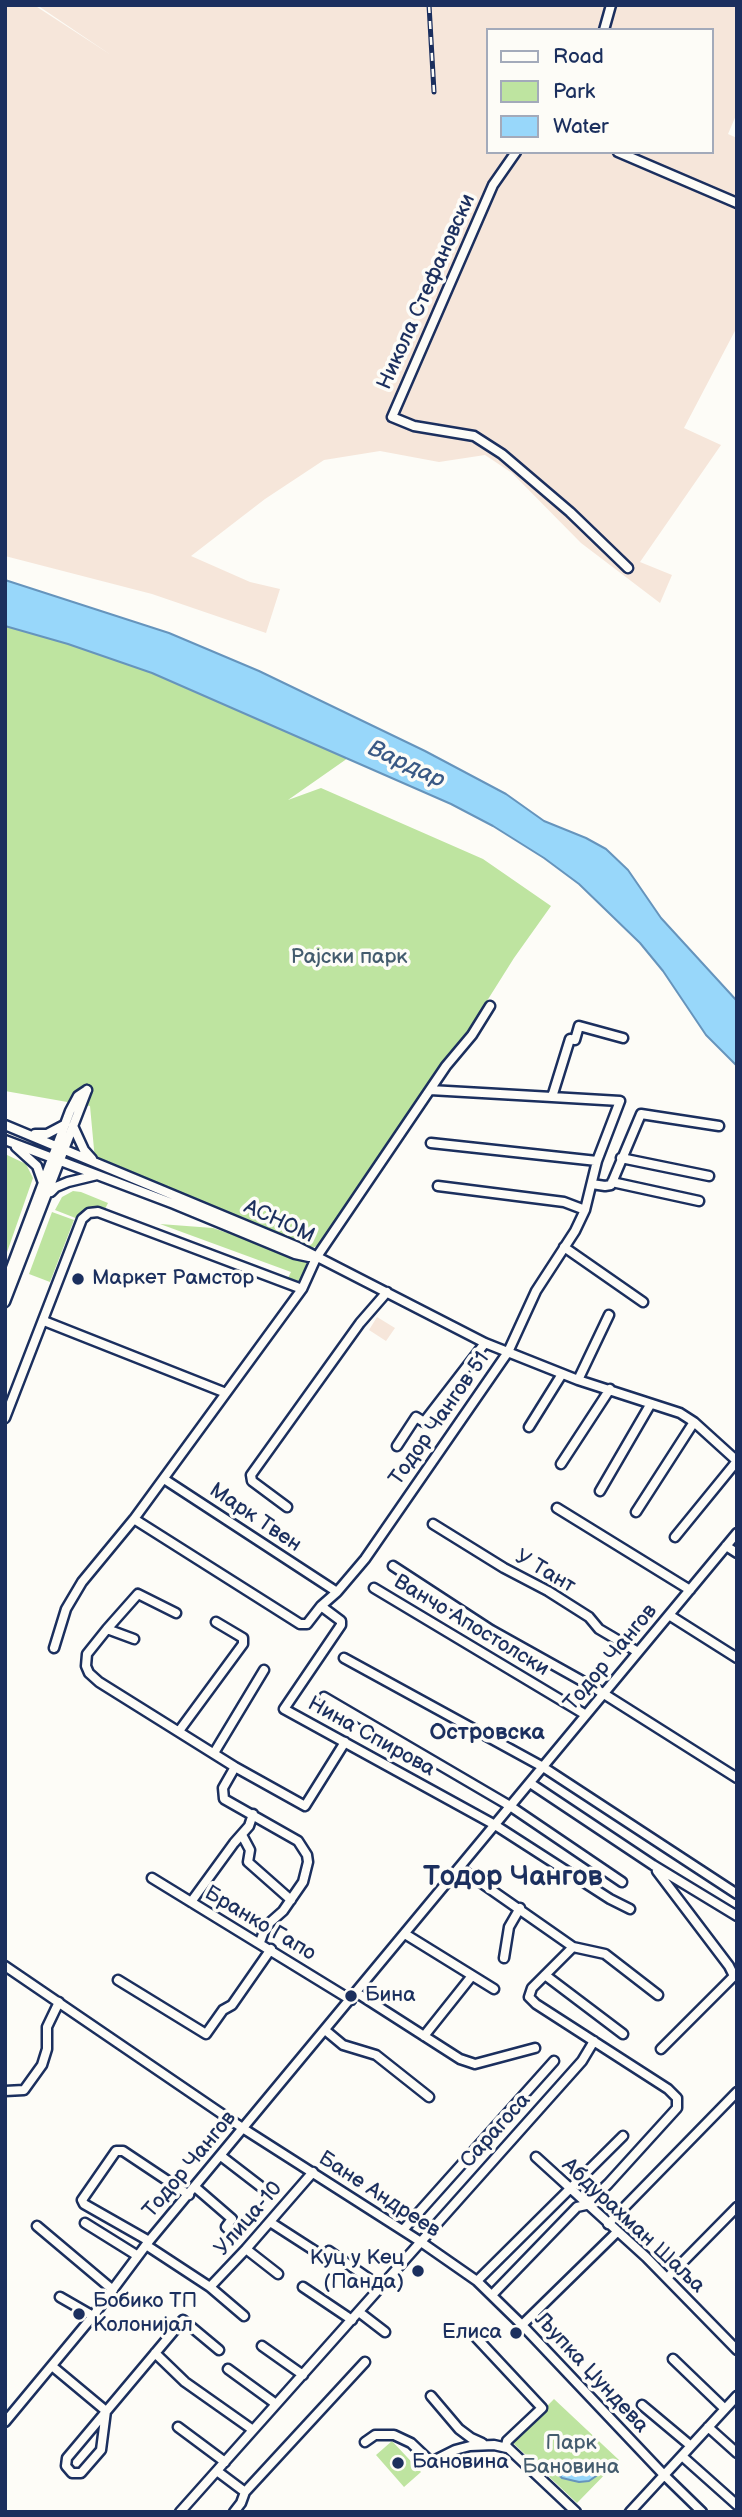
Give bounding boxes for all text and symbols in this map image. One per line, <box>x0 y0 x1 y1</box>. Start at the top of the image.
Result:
legend <box>486 28 714 154</box>
text: Road <box>553 44 604 69</box>
text: Park <box>553 79 595 104</box>
text: Water <box>553 114 609 139</box>
street label: Никола Стефановски <box>372 190 482 394</box>
water label: Вардар <box>363 735 449 795</box>
park label: Рајски парк <box>291 945 407 971</box>
street label: АСНОМ <box>240 1195 318 1249</box>
place label: Маркет Рамстор <box>92 1266 254 1292</box>
marker: Маркет Рамстор <box>70 1271 86 1287</box>
street label: Тодор Чангов 51 <box>384 1347 496 1491</box>
street label: Марк Твен <box>204 1478 306 1558</box>
street label: У Тант <box>510 1545 580 1599</box>
street label: Ванчо Апостолски <box>389 1570 553 1682</box>
street label: Тодор Чангов <box>559 1599 663 1717</box>
street label: Нина Спирова <box>303 1692 439 1782</box>
district label: Островска <box>429 1719 545 1747</box>
district label: Тодор Чангов <box>423 1861 603 1895</box>
street label: Бранко Гапо <box>200 1881 320 1967</box>
place label: Бина <box>365 1983 416 2009</box>
marker: Бина <box>343 1988 359 2004</box>
street label: Сарагоса <box>456 2088 536 2174</box>
street label: Тодор Чангов <box>138 2106 242 2224</box>
street label: Бане Андреев <box>314 2146 444 2244</box>
street label: Абдурахман Шаља <box>556 2153 710 2299</box>
street label: Улица-10 <box>210 2177 288 2261</box>
place label: Куц у Кец (Панда) <box>310 2246 404 2296</box>
marker: Куц у Кец (Панда) <box>410 2263 426 2279</box>
place label: Бобико ТП Колонијал <box>93 2289 197 2339</box>
marker: Бобико ТП Колонијал <box>71 2306 87 2322</box>
street label: Љупка Џундева <box>529 2308 653 2438</box>
place label: Елиса <box>442 2320 502 2346</box>
marker: Елиса <box>508 2325 524 2341</box>
park label: Парк Бановина <box>523 2431 619 2481</box>
place label: Бановина <box>412 2450 509 2476</box>
marker: Бановина <box>390 2455 406 2471</box>

